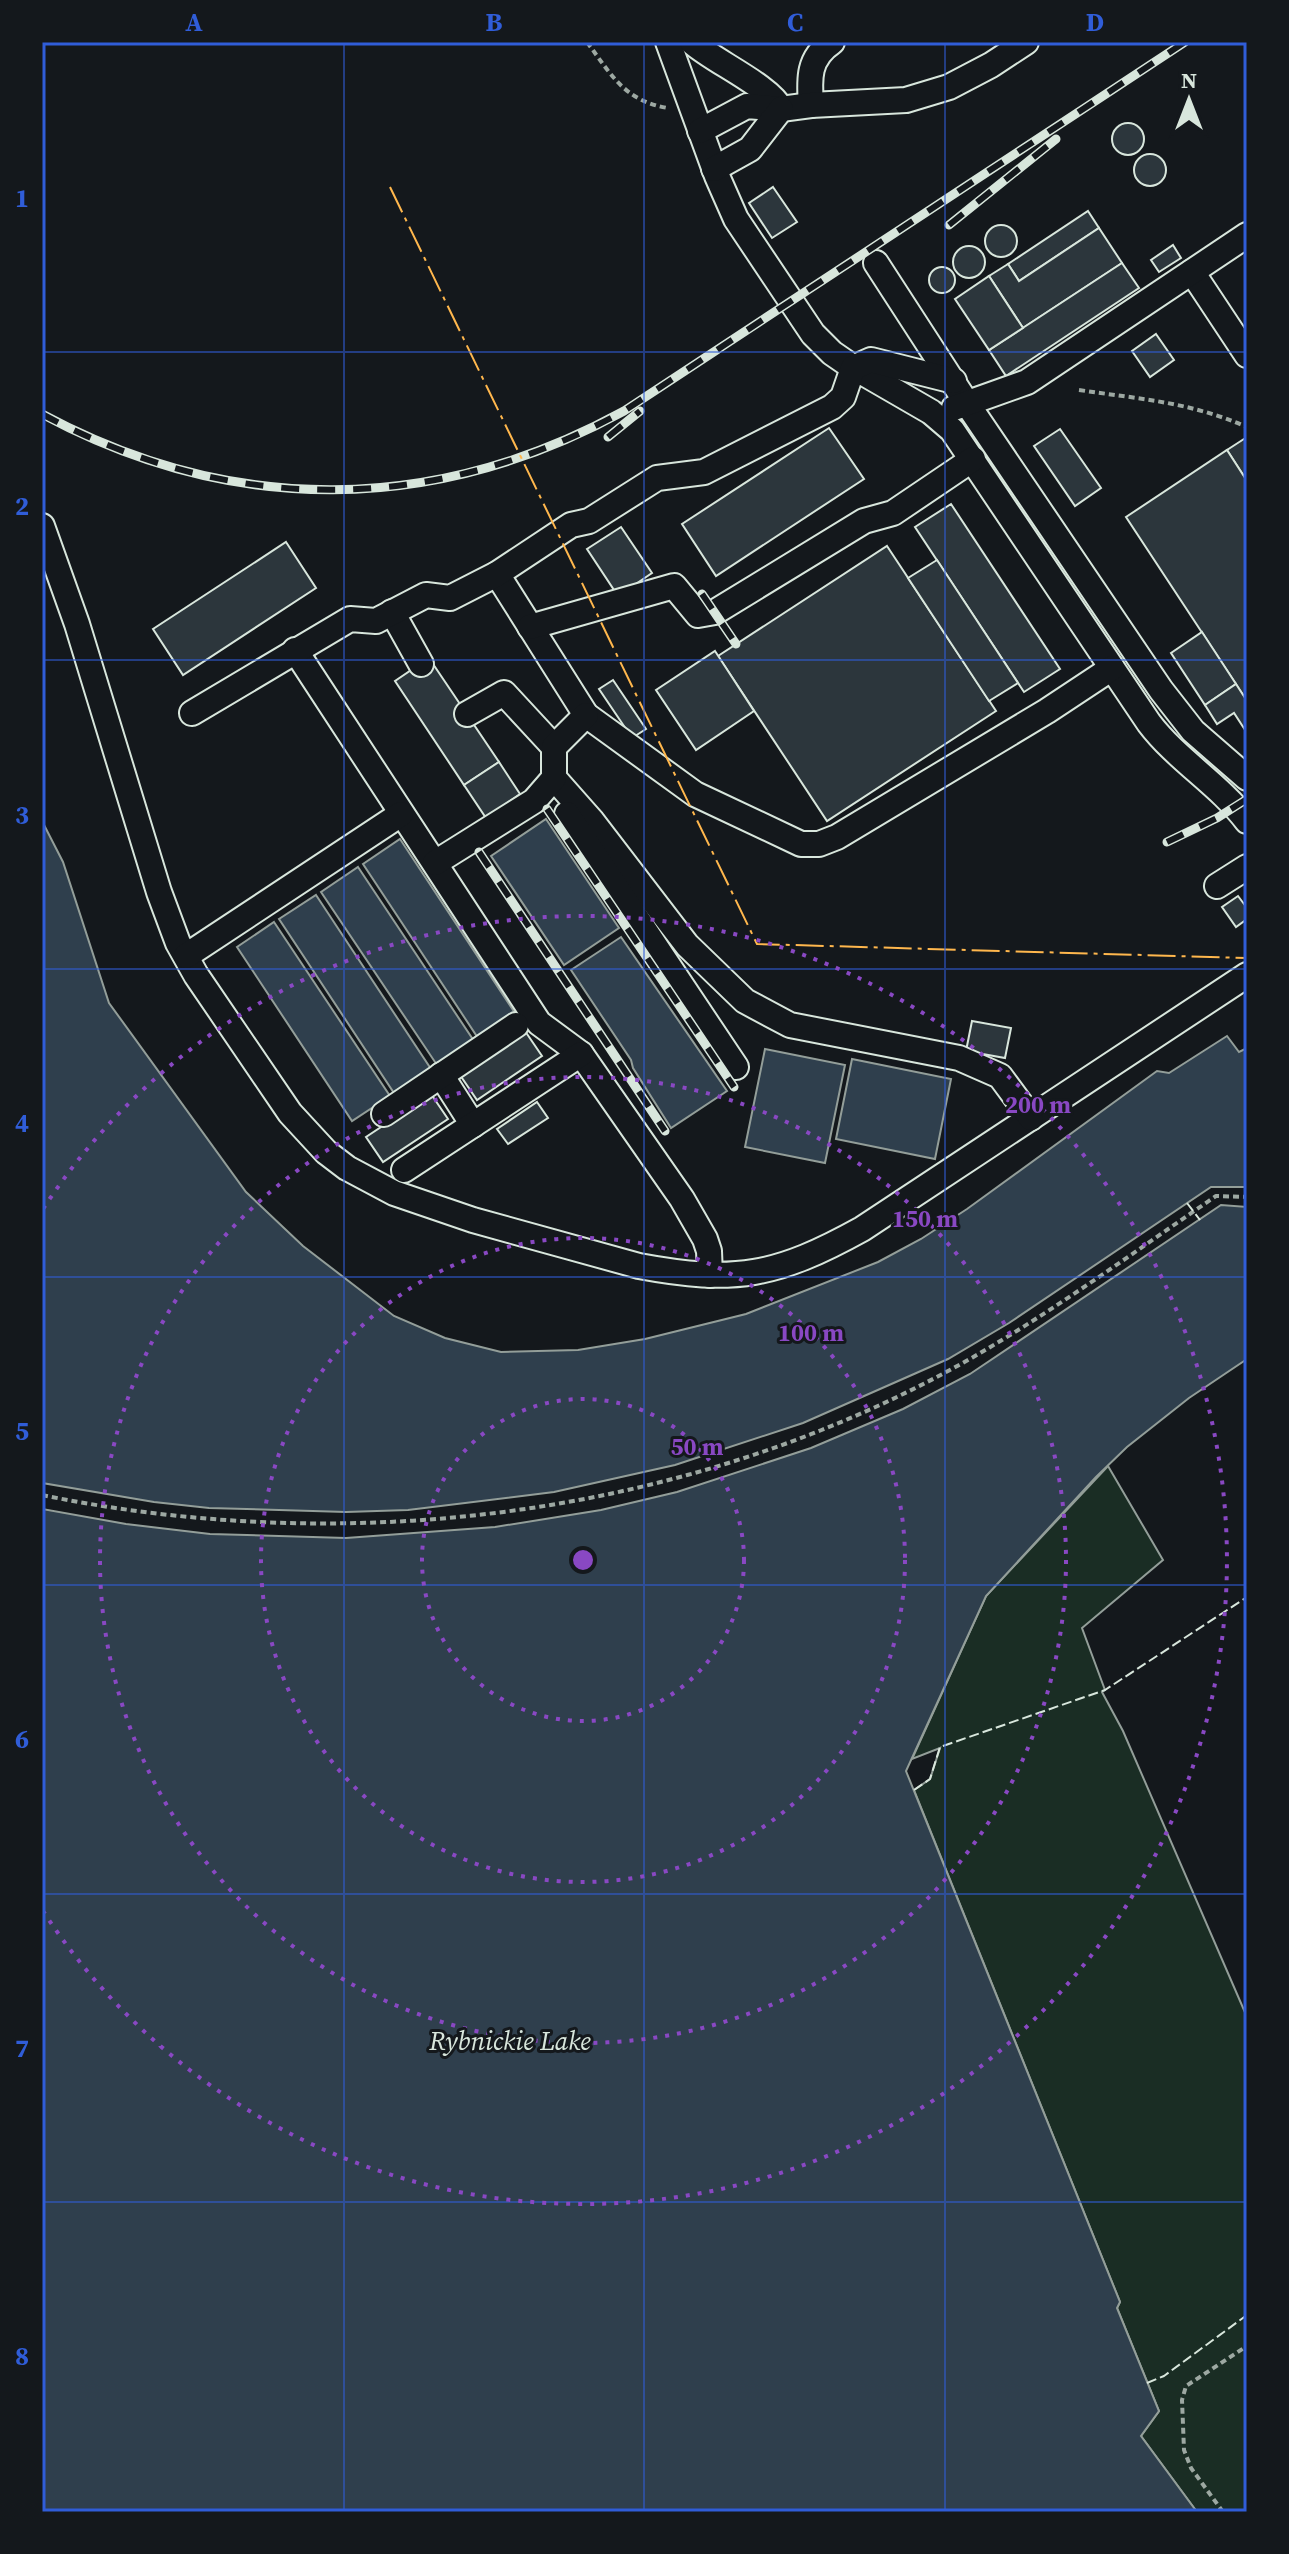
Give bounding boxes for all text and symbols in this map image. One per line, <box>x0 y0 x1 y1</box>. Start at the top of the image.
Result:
text: A <box>185 4 203 40</box>
text: B <box>486 4 503 40</box>
text: C <box>787 4 803 40</box>
text: D <box>1086 4 1104 40</box>
north arrow <box>1149 60 1229 140</box>
text: N <box>1181 65 1197 95</box>
text: 1 <box>15 180 29 216</box>
text: 2 <box>15 488 29 524</box>
text: 3 <box>15 797 29 833</box>
text: 200 m <box>1005 1088 1071 1121</box>
text: 4 <box>15 1105 29 1141</box>
text: 150 m <box>892 1202 958 1235</box>
text: 100 m <box>778 1316 844 1349</box>
text: 5 <box>15 1413 29 1449</box>
text: 50 m <box>671 1430 724 1463</box>
centre of rings <box>569 1546 597 1574</box>
text: 6 <box>15 1721 29 1757</box>
water label: Rybnickie Lake <box>428 2023 591 2059</box>
text: 7 <box>15 2030 29 2066</box>
text: 8 <box>15 2338 29 2374</box>

